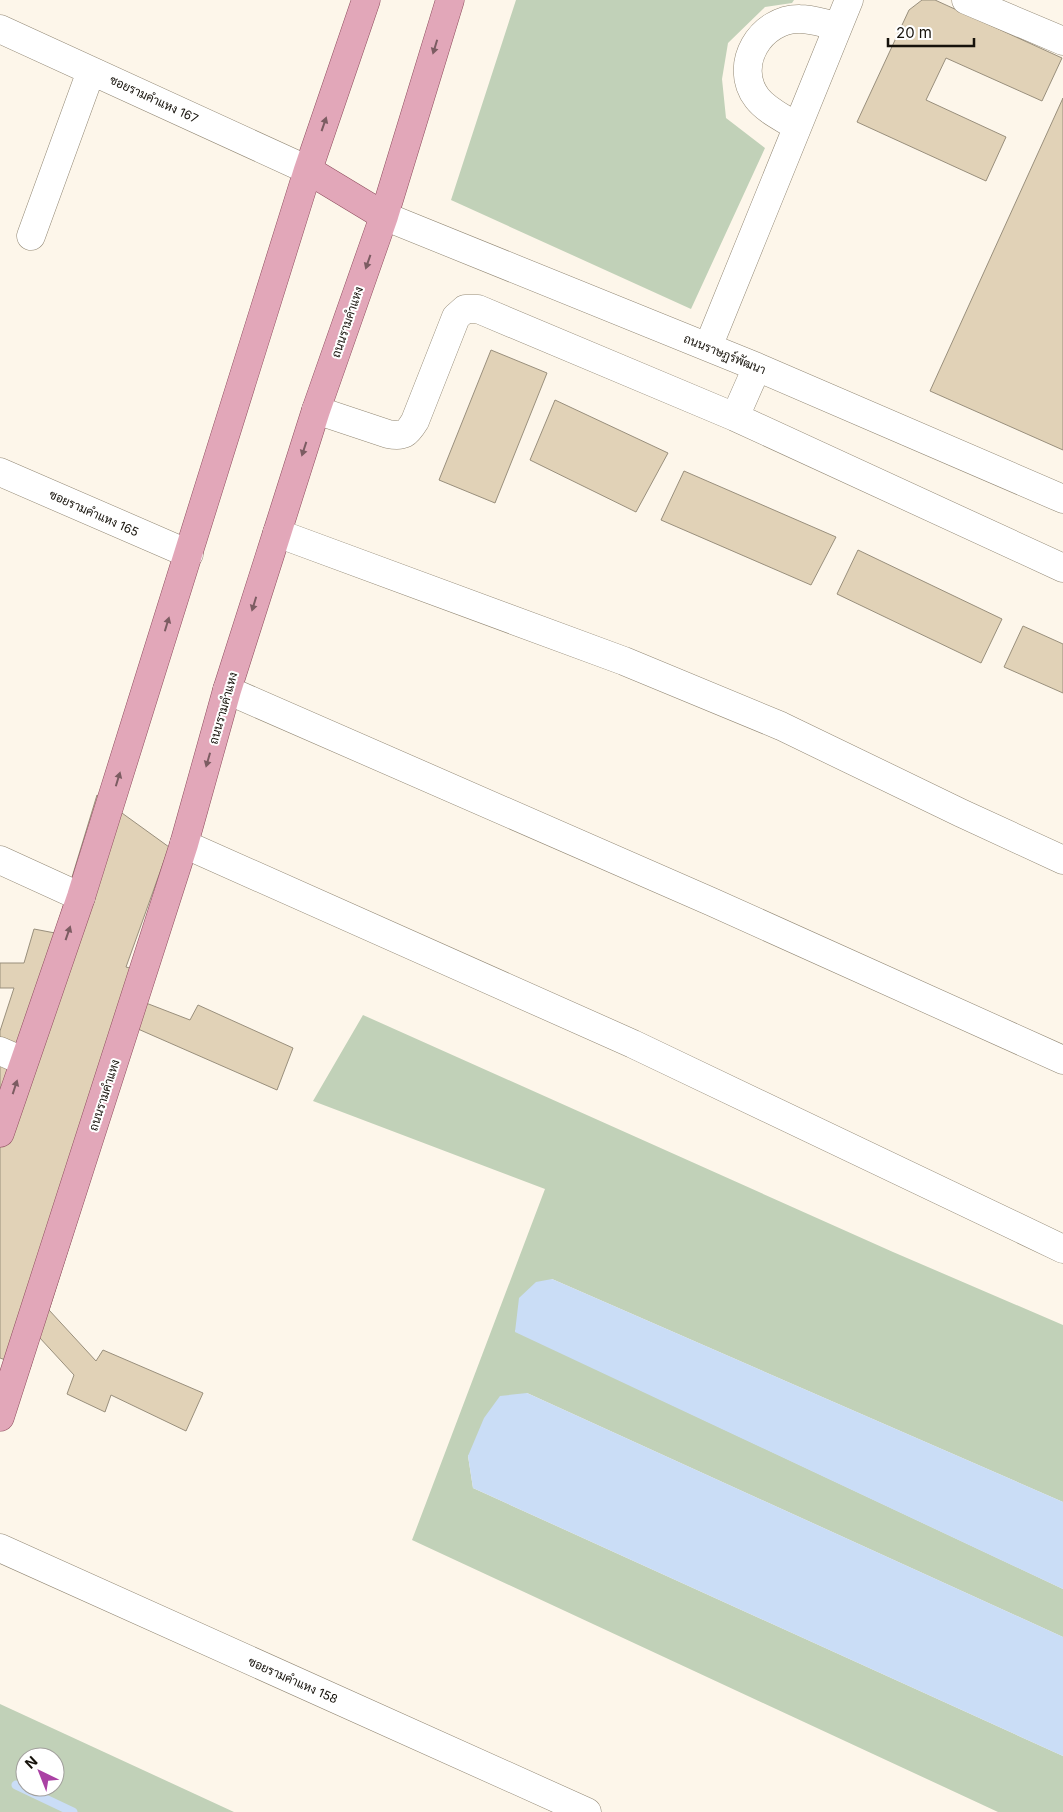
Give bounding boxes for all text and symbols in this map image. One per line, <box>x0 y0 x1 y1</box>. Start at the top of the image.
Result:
scale bar <box>888 15 974 47</box>
text: 20 m <box>896 23 932 42</box>
one-way arrow <box>431 39 439 54</box>
street label: ซอยรามคำแหง 167 <box>107 72 201 126</box>
one-way arrow <box>321 116 328 131</box>
one-way arrow <box>364 255 371 270</box>
street label: ถนนรามคำแหง <box>328 284 366 360</box>
street label: ถนนราษฏร์พัฒนา <box>681 331 768 378</box>
one-way arrow <box>299 442 307 457</box>
street label: ซอยรามคำแหง 165 <box>47 487 141 539</box>
one-way arrow <box>250 597 258 612</box>
one-way arrow <box>163 616 171 631</box>
street label: ถนนรามคำแหง <box>206 670 240 746</box>
one-way arrow <box>204 752 212 767</box>
one-way arrow <box>114 771 122 786</box>
one-way arrow <box>65 926 72 941</box>
street label: ถนนรามคำแหง <box>85 1057 123 1133</box>
one-way arrow <box>11 1079 19 1094</box>
street label: ซอยรามคำแหง 158 <box>246 1654 340 1706</box>
north arrow <box>15 1747 65 1797</box>
text: N <box>21 1752 40 1772</box>

